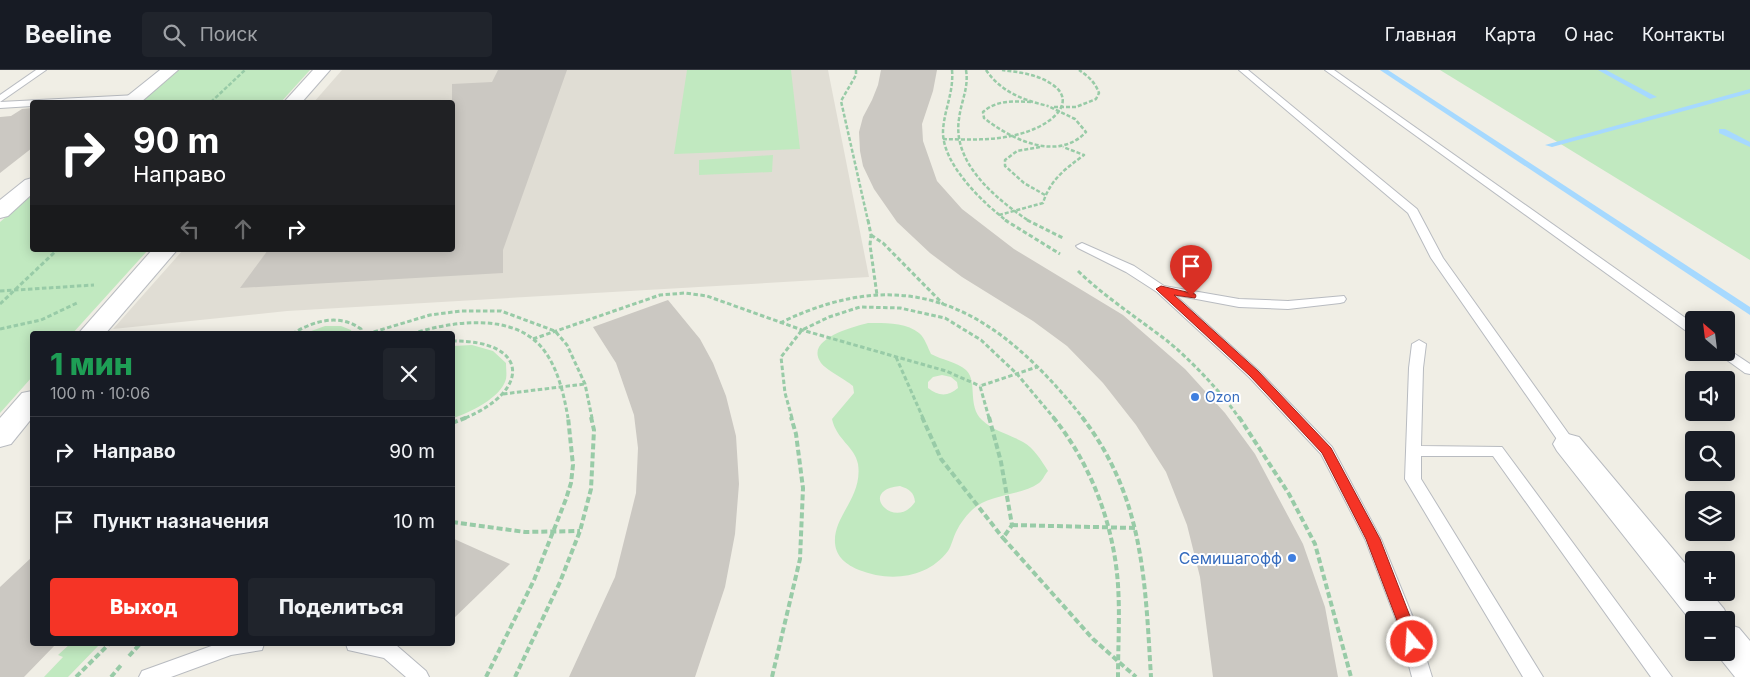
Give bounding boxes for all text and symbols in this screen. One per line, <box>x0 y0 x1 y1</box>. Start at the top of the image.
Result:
search box <box>142 12 492 57</box>
text: Beeline <box>25 20 112 49</box>
icon: search <box>160 21 188 49</box>
text: Поиск <box>200 23 258 46</box>
text: Главная <box>1385 24 1456 45</box>
text: Карта <box>1484 24 1536 45</box>
text: О нас <box>1564 24 1614 45</box>
text: Контакты <box>1642 24 1725 45</box>
text: 90 m <box>133 119 220 161</box>
icon: right <box>50 120 115 185</box>
text: Направо <box>133 161 226 187</box>
icon: left <box>176 215 204 243</box>
icon: ahead <box>229 215 257 243</box>
icon: right <box>282 215 310 243</box>
pin <box>1170 245 1212 296</box>
icon: arrive <box>1177 252 1205 280</box>
north arrow <box>1685 311 1735 361</box>
map controls <box>1685 311 1735 661</box>
text: 1 мин <box>50 346 133 382</box>
button: close <box>383 348 435 400</box>
button: sound <box>1685 371 1735 421</box>
text: 100 m · 10:06 <box>50 383 150 403</box>
place label: Ozon <box>1205 388 1240 405</box>
marker: Ozon <box>1189 391 1201 403</box>
button: search <box>1685 431 1735 481</box>
icon: right <box>50 438 78 466</box>
text: Направо <box>93 440 176 463</box>
text: 90 m <box>389 440 435 463</box>
button: layers <box>1685 491 1735 541</box>
icon: arrive <box>50 508 78 536</box>
text: Пункт назначения <box>93 510 269 533</box>
text: 10 m <box>393 510 435 533</box>
place label: Семишагофф <box>1179 548 1282 568</box>
button: + <box>1685 551 1735 601</box>
marker: Семишагофф <box>1286 552 1298 564</box>
button: Выход <box>50 578 238 636</box>
button: Поделиться <box>248 578 435 636</box>
button: − <box>1685 611 1735 661</box>
position arrow <box>1385 615 1437 667</box>

